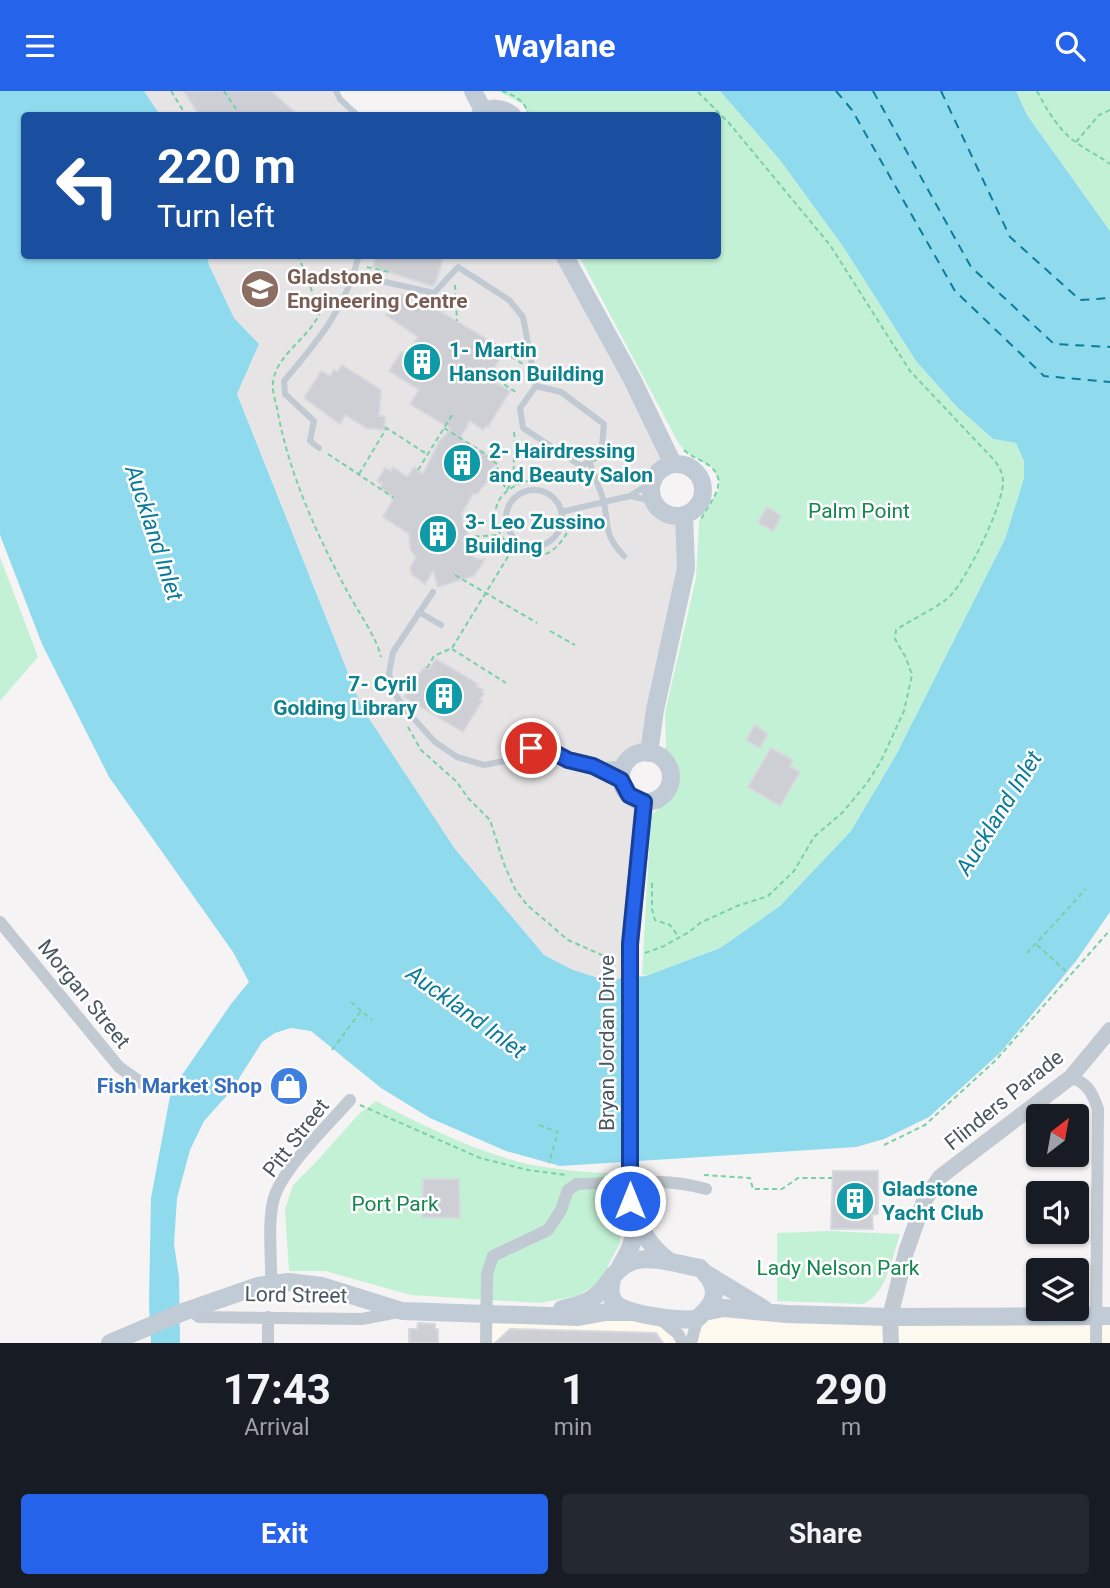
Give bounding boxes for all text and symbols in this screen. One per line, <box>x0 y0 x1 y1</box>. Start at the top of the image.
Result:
icon: menu <box>21 27 59 65</box>
text: Waylane <box>494 27 616 65</box>
icon: search <box>1051 27 1089 65</box>
text: 220 m <box>157 138 296 195</box>
icon: left <box>42 140 133 231</box>
text: Turn left <box>157 197 275 235</box>
place label: Gladstone Engineering Centre <box>287 265 468 313</box>
school or university icon: Gladstone Engineering Centre <box>239 268 281 310</box>
place label: 1- Martin Hanson Building <box>449 338 604 386</box>
building icon: 1- Martin Hanson Building <box>401 341 443 383</box>
place label: 2- Hairdressing and Beauty Salon <box>489 439 653 487</box>
building icon: 2- Hairdressing and Beauty Salon <box>441 442 483 484</box>
water label: Auckland Inlet <box>119 461 189 605</box>
park label: Palm Point <box>808 499 910 523</box>
place label: 3- Leo Zussino Building <box>465 510 606 558</box>
building icon: 3- Leo Zussino Building <box>417 513 459 555</box>
place label: 7- Cyril Golding Library <box>273 672 417 720</box>
building icon: 7- Cyril Golding Library <box>423 675 465 717</box>
pin <box>501 718 561 778</box>
icon: arrive <box>512 729 550 767</box>
water label: Auckland Inlet <box>950 746 1048 881</box>
street label: Morgan Street <box>33 935 135 1053</box>
street label: Bryan Jordan Drive <box>595 955 619 1131</box>
water label: Auckland Inlet <box>400 959 531 1065</box>
street label: Flinders Parade <box>940 1045 1068 1155</box>
shop icon: Fish Market Shop <box>268 1065 310 1107</box>
place label: Fish Market Shop <box>97 1074 262 1098</box>
street label: Pitt Street <box>258 1094 334 1182</box>
north arrow <box>1026 1104 1088 1167</box>
map controls <box>1026 1104 1089 1321</box>
position arrow <box>593 1164 667 1238</box>
place label: Gladstone Yacht Club <box>882 1177 984 1225</box>
building icon: Gladstone Yacht Club <box>834 1180 876 1222</box>
button: sound <box>1026 1181 1089 1244</box>
park label: Port Park <box>351 1192 439 1216</box>
park label: Lady Nelson Park <box>757 1256 920 1280</box>
button: layers <box>1026 1258 1089 1321</box>
street label: Lord Street <box>244 1282 348 1308</box>
text: 17:43 <box>223 1365 331 1414</box>
text: 1 <box>561 1365 585 1414</box>
text: 290 <box>815 1365 887 1414</box>
text: Arrival <box>244 1414 310 1441</box>
text: min <box>554 1414 592 1441</box>
text: m <box>841 1414 861 1441</box>
button: Exit <box>21 1494 548 1574</box>
button: Share <box>562 1494 1089 1574</box>

